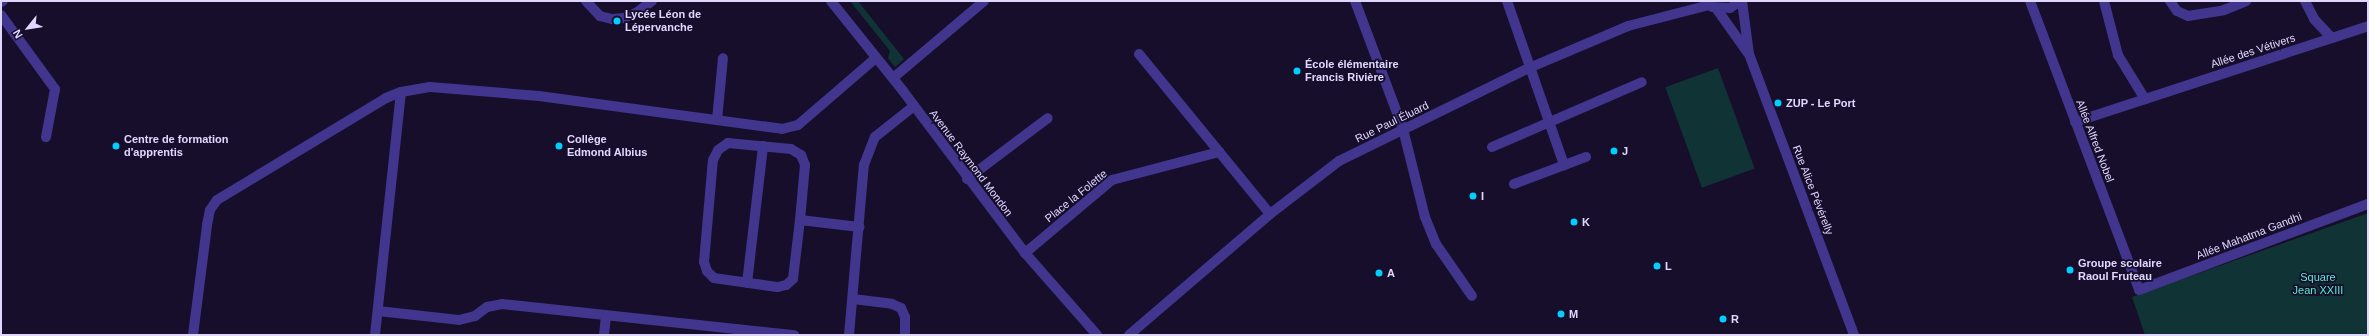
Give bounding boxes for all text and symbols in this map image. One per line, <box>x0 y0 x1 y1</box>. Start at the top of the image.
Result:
north arrow <box>8 8 48 48</box>
place label: Lycée Léon de Lépervanche <box>625 8 701 34</box>
marker: Lycée Léon de Lépervanche <box>612 16 622 26</box>
text: N <box>10 28 25 40</box>
street label: Allée des Vétivers <box>2209 31 2297 71</box>
place label: École élémentaire Francis Rivière <box>1305 58 1399 84</box>
marker: École élémentaire Francis Rivière <box>1292 66 1302 76</box>
place label: ZUP - Le Port <box>1786 96 1856 110</box>
marker: ZUP - Le Port <box>1773 98 1783 108</box>
street label: Allée Alfred Nobel <box>2073 98 2117 184</box>
street label: Rue Paul Éluard <box>1353 99 1431 145</box>
street label: Avenue Raymond Mondon <box>927 107 1015 219</box>
place label: Centre de formation d'apprentis <box>124 133 229 159</box>
place label: Collège Edmond Albius <box>567 133 648 159</box>
marker: Centre de formation d'apprentis <box>111 141 121 151</box>
marker: Collège Edmond Albius <box>554 141 564 151</box>
street label: Rue Alice Pévérelly <box>1790 143 1836 237</box>
place label: J <box>1622 144 1628 158</box>
marker: J <box>1609 146 1619 156</box>
street label: Place la Folette <box>1042 167 1110 225</box>
place label: I <box>1481 189 1484 203</box>
marker: I <box>1468 191 1478 201</box>
street label: Allée Mahatma Gandhi <box>2194 210 2304 262</box>
place label: K <box>1582 215 1590 229</box>
marker: K <box>1569 217 1579 227</box>
place label: Groupe scolaire Raoul Fruteau <box>2078 257 2162 283</box>
place label: L <box>1665 259 1672 273</box>
marker: L <box>1652 261 1662 271</box>
marker: Groupe scolaire Raoul Fruteau <box>2065 265 2075 275</box>
place label: A <box>1387 266 1395 280</box>
marker: A <box>1374 268 1384 278</box>
park label: Square Jean XXIII <box>2293 271 2343 297</box>
place label: M <box>1569 307 1578 321</box>
marker: M <box>1556 309 1566 319</box>
place label: R <box>1731 312 1739 326</box>
marker: R <box>1718 314 1728 324</box>

